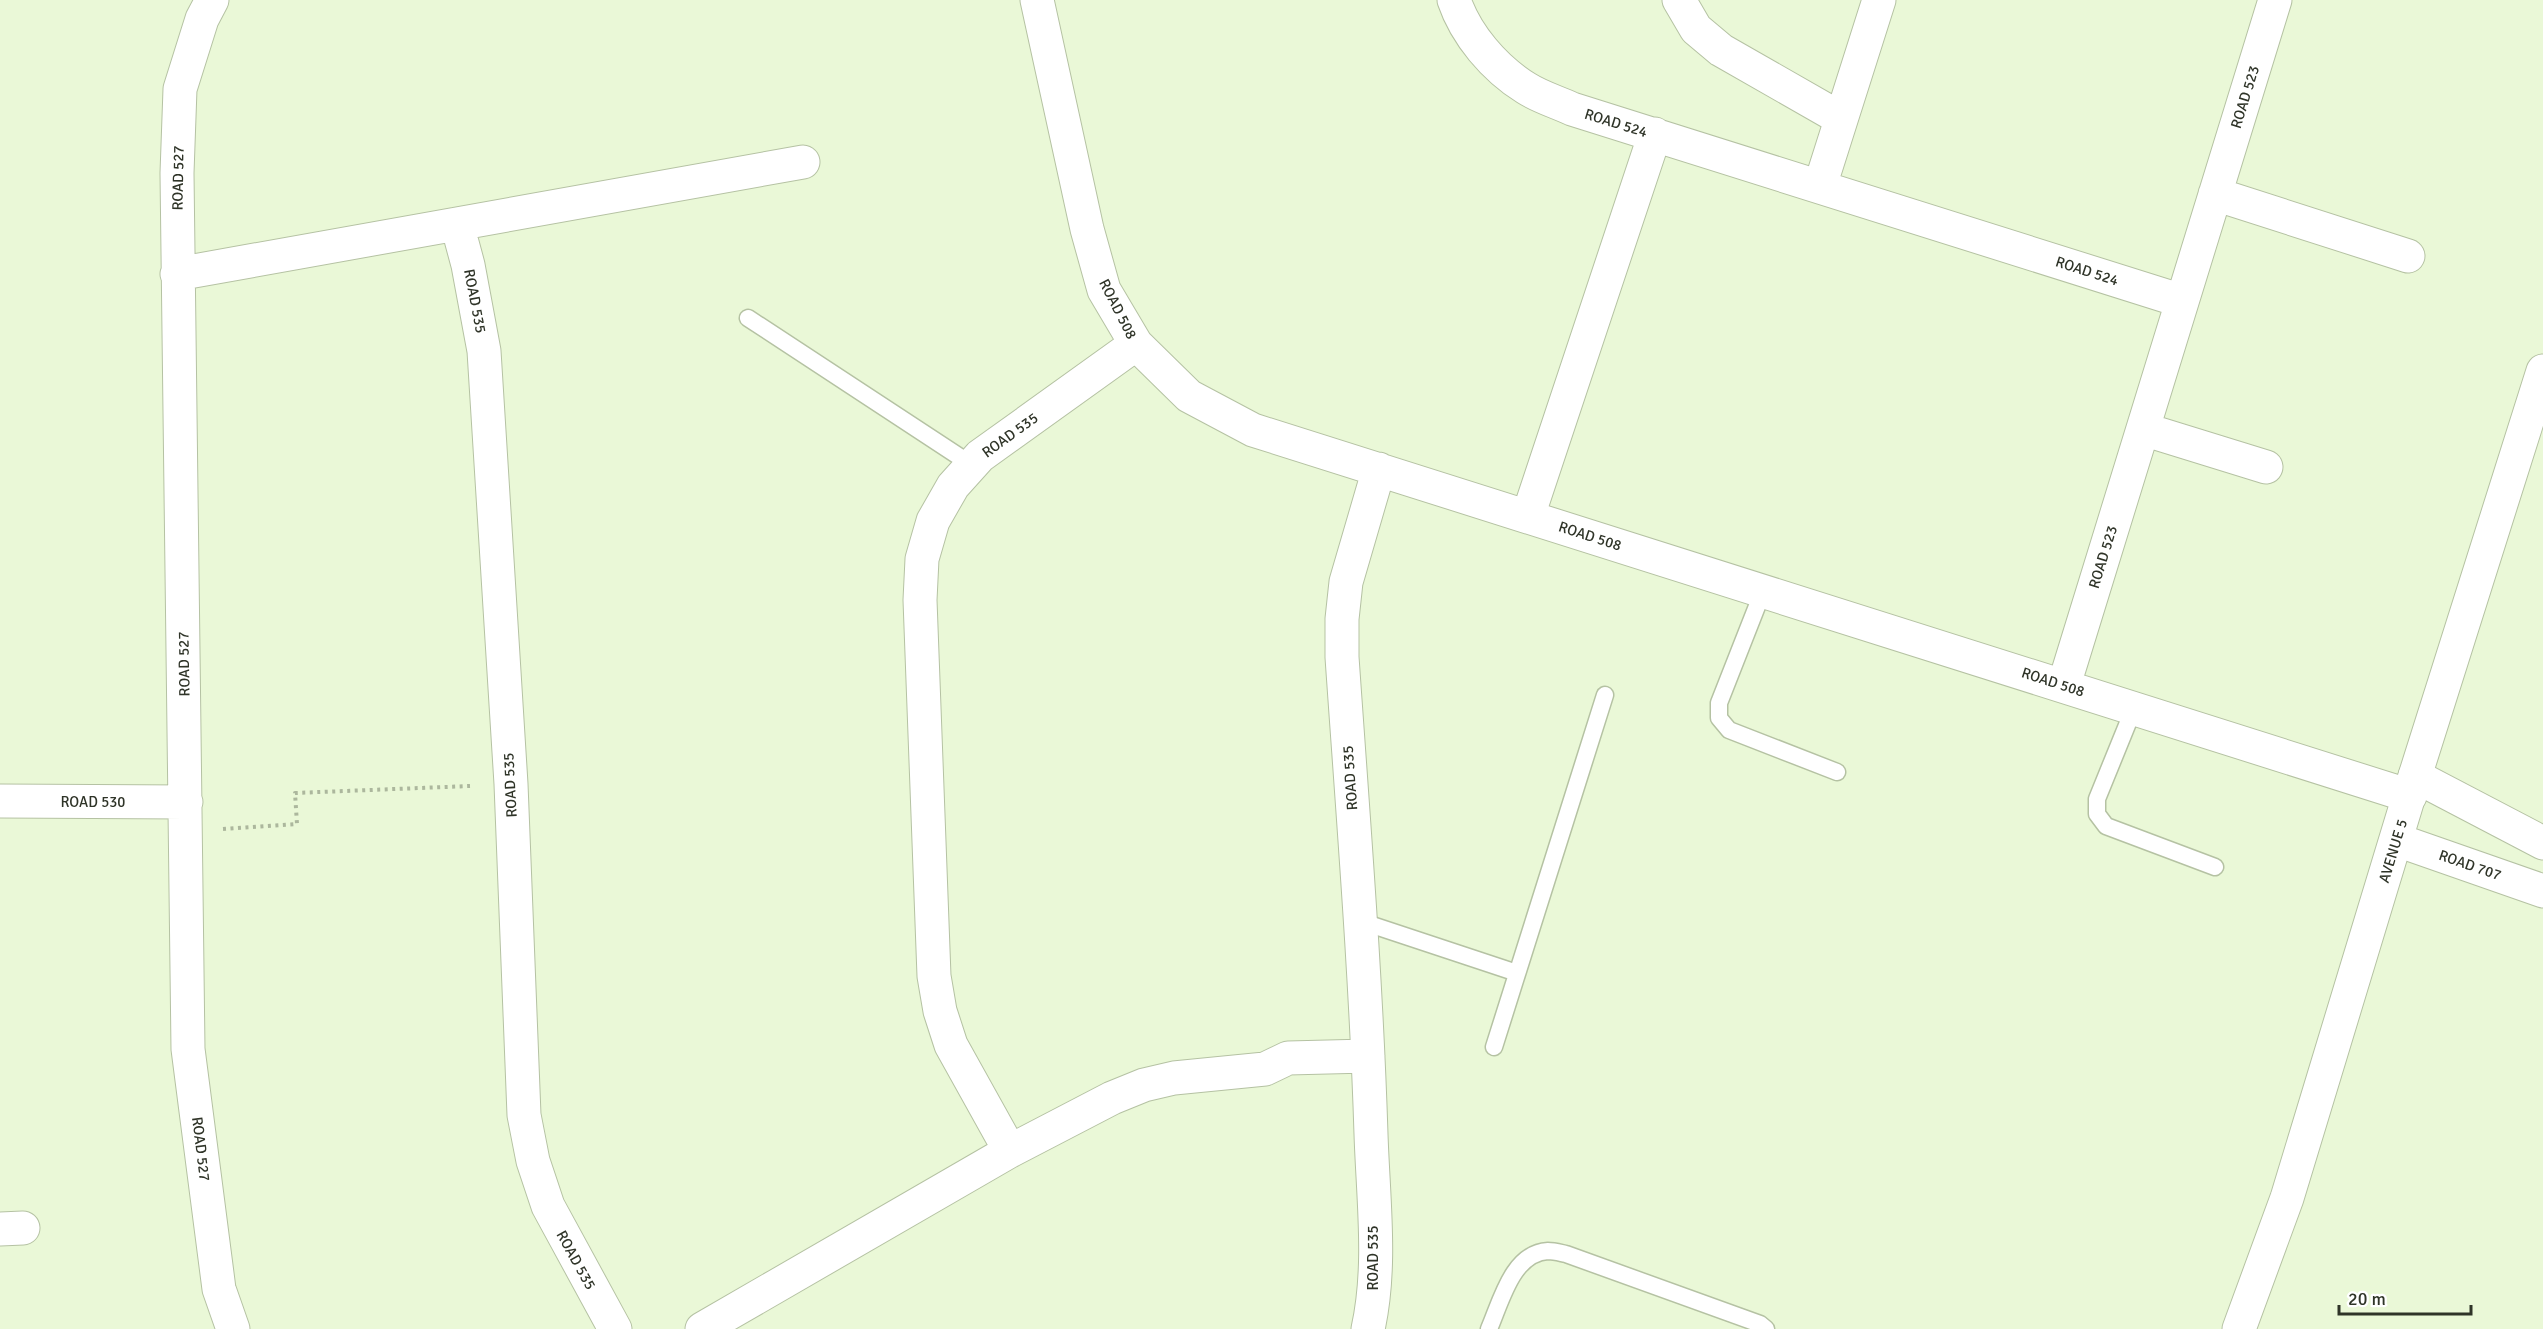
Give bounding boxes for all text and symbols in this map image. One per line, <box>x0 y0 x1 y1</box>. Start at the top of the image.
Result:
street label: ROAD 523 <box>2227 63 2263 131</box>
street label: ROAD 524 <box>1582 105 1650 141</box>
street label: ROAD 527 <box>168 145 188 211</box>
street label: ROAD 524 <box>2053 252 2121 290</box>
street label: ROAD 535 <box>460 267 490 335</box>
street label: ROAD 508 <box>1095 276 1141 342</box>
street label: ROAD 535 <box>978 409 1042 461</box>
street label: ROAD 508 <box>1556 517 1624 555</box>
street label: ROAD 523 <box>2085 523 2121 591</box>
street label: ROAD 527 <box>174 631 194 697</box>
street label: ROAD 508 <box>2019 663 2087 701</box>
street label: ROAD 535 <box>1339 745 1361 811</box>
street label: ROAD 535 <box>499 752 521 818</box>
street label: ROAD 530 <box>61 793 125 811</box>
street label: AVENUE 5 <box>2375 817 2411 885</box>
street label: ROAD 707 <box>2436 846 2504 884</box>
street label: ROAD 527 <box>188 1116 214 1182</box>
street label: ROAD 535 <box>1364 1226 1382 1290</box>
street label: ROAD 535 <box>552 1227 600 1293</box>
scale bar <box>2339 1278 2471 1316</box>
text: 20 m <box>2348 1288 2386 1310</box>

